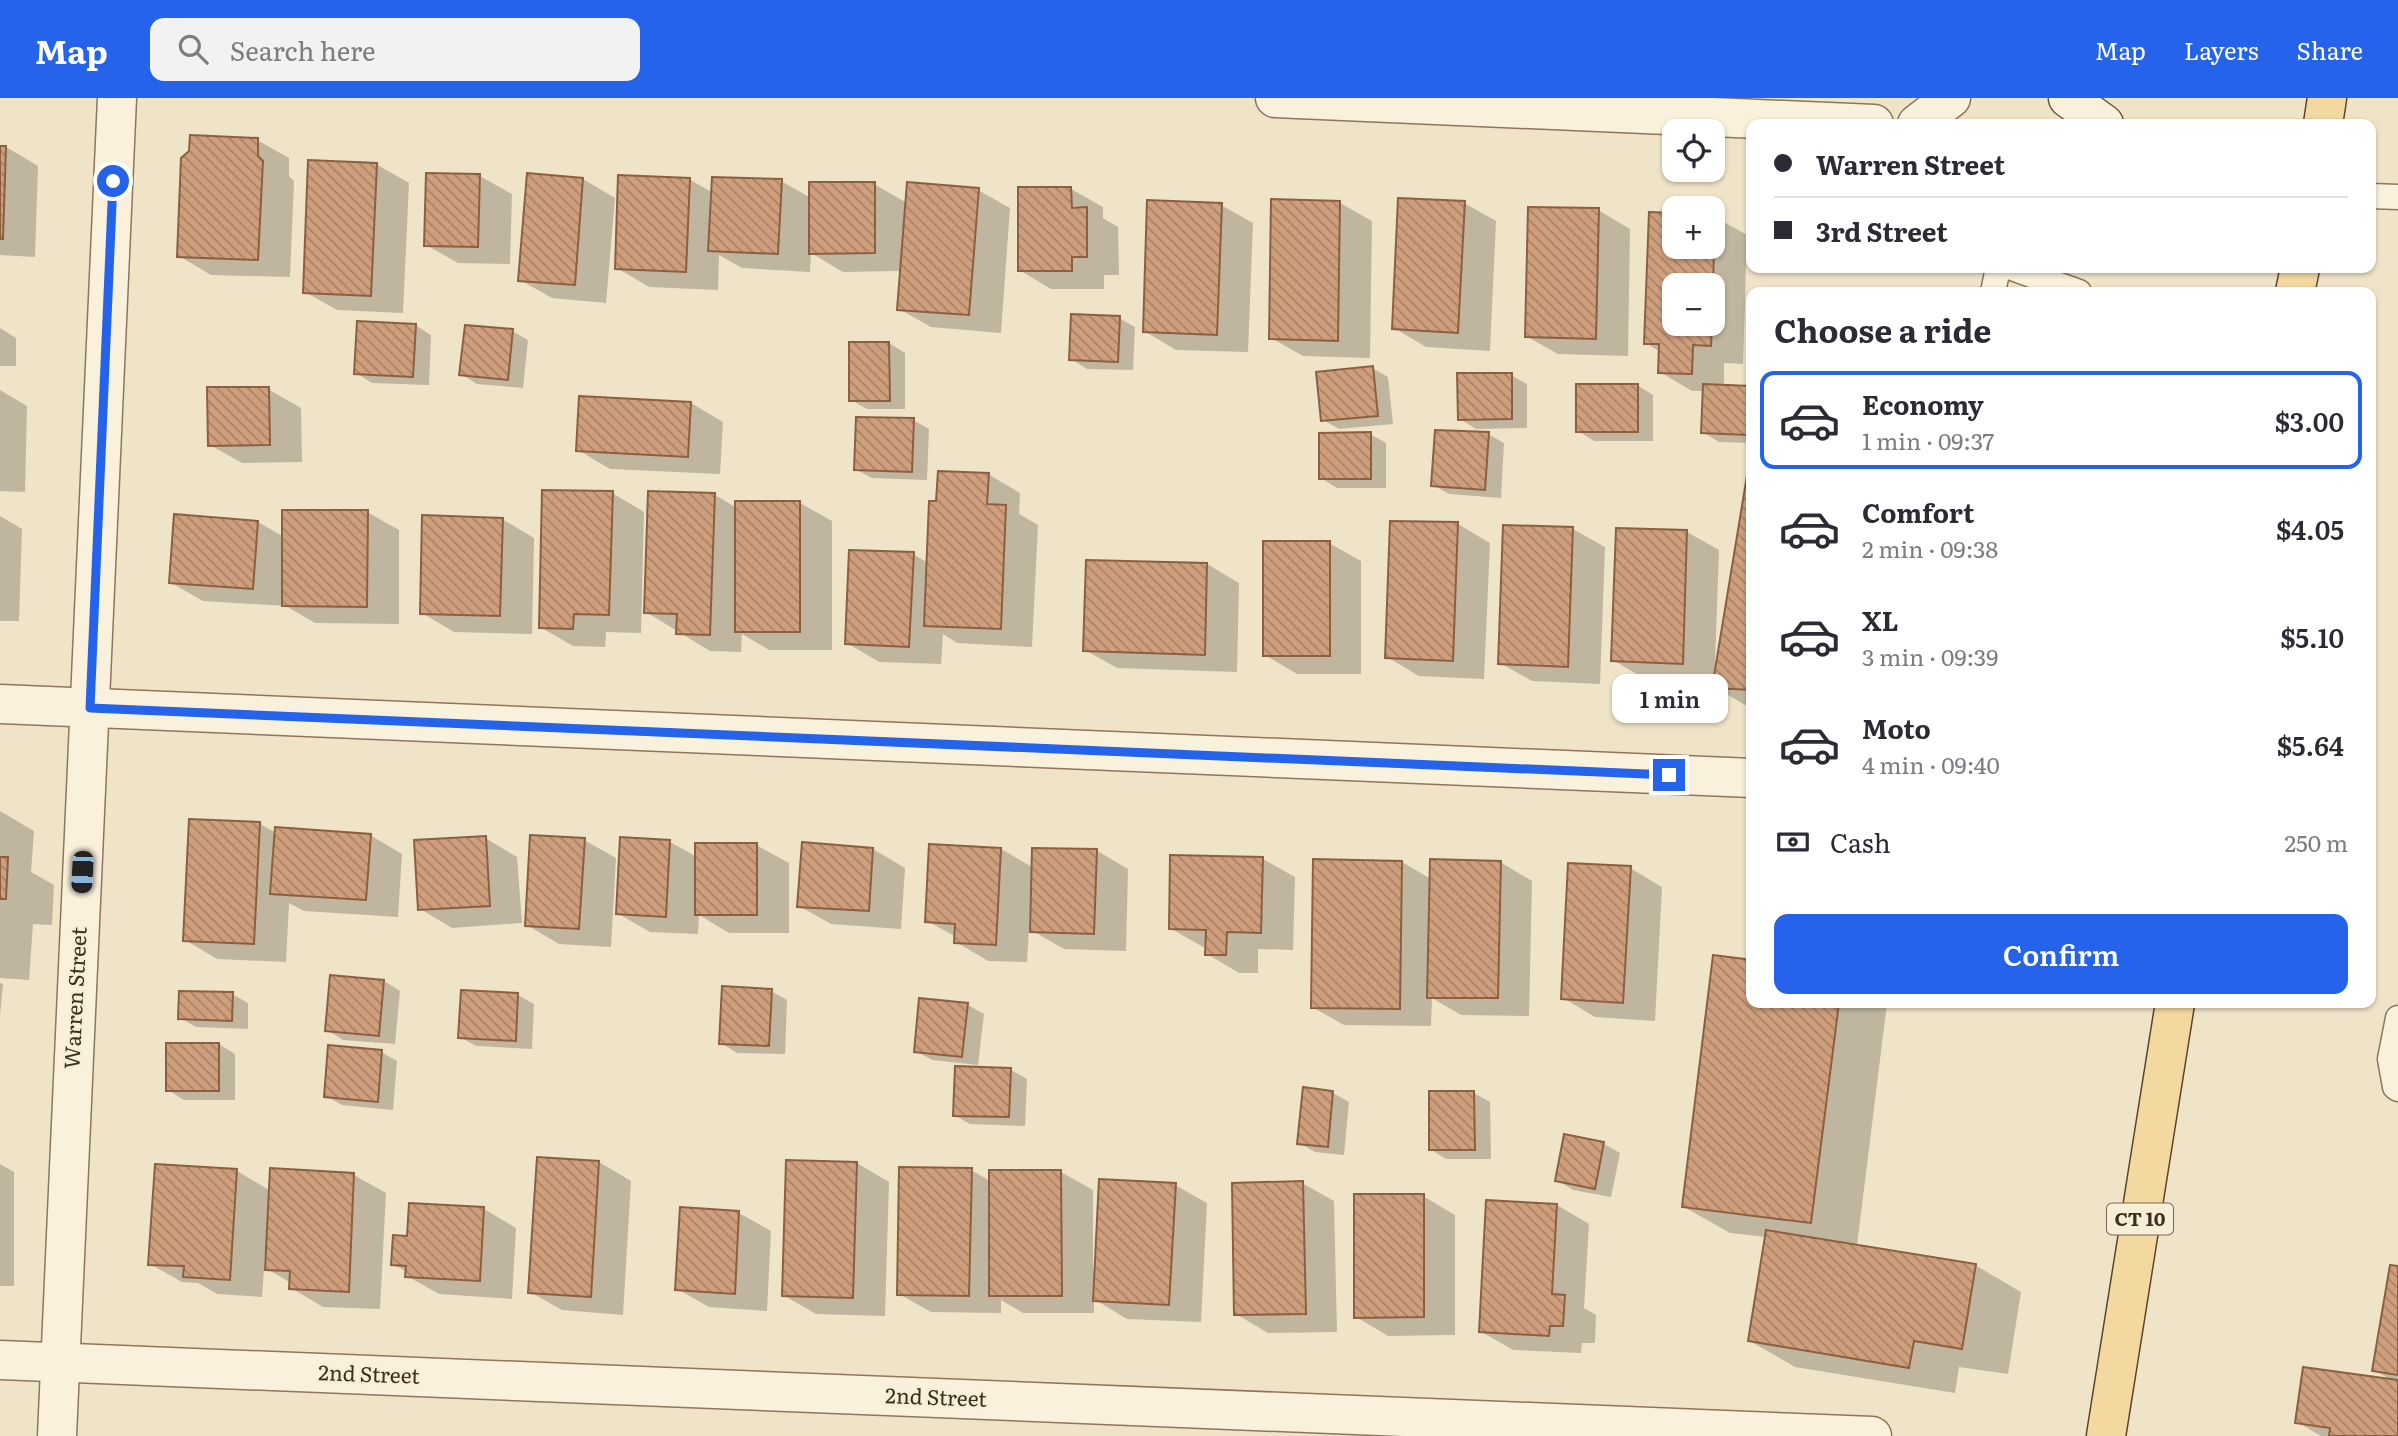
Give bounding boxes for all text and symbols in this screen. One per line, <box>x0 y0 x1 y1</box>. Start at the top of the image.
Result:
search box <box>150 18 640 81</box>
text: Map <box>35 25 108 74</box>
icon: search <box>174 30 212 68</box>
text: Search here <box>230 30 376 69</box>
text: Map <box>2095 32 2146 67</box>
text: Layers <box>2184 32 2258 67</box>
text: Share <box>2296 32 2363 67</box>
map controls <box>1662 119 1725 336</box>
button: locate <box>1662 119 1725 182</box>
text: Warren Street <box>1816 144 2005 183</box>
route start <box>97 165 129 197</box>
button: + <box>1662 196 1725 259</box>
text: 3rd Street <box>1816 211 1948 250</box>
button: − <box>1662 273 1725 336</box>
text: Choose a ride <box>1774 305 1991 353</box>
text: Economy <box>1862 384 1984 423</box>
icon: car <box>1778 389 1841 452</box>
text: $3.00 <box>2275 401 2344 440</box>
text: 1 min · 09:37 <box>1862 423 1994 457</box>
text: Comfort <box>1862 492 1974 531</box>
icon: car <box>1778 497 1841 560</box>
text: $4.05 <box>2276 509 2344 548</box>
text: 2 min · 09:38 <box>1862 531 1998 565</box>
text: XL <box>1862 600 1899 639</box>
icon: car <box>1778 605 1841 668</box>
text: $5.10 <box>2280 617 2344 656</box>
text: 3 min · 09:39 <box>1862 639 1998 673</box>
callout: 1 min <box>1611 674 1727 722</box>
text: 1 min <box>1640 681 1700 715</box>
text: Moto <box>1862 708 1931 747</box>
icon: car <box>1778 713 1841 776</box>
text: $5.64 <box>2277 725 2344 764</box>
text: 4 min · 09:40 <box>1862 747 2000 781</box>
route end <box>1653 759 1685 791</box>
text: Cash <box>1830 822 1891 861</box>
icon: cash <box>1774 823 1812 861</box>
text: 250 m <box>2284 825 2348 859</box>
car <box>71 850 94 894</box>
button: Confirm <box>1774 914 2348 994</box>
street label: Warren Street <box>54 926 93 1070</box>
road number: CT 10 <box>2107 1204 2173 1234</box>
street label: 2nd Street <box>318 1355 421 1390</box>
street label: 2nd Street <box>885 1378 988 1413</box>

